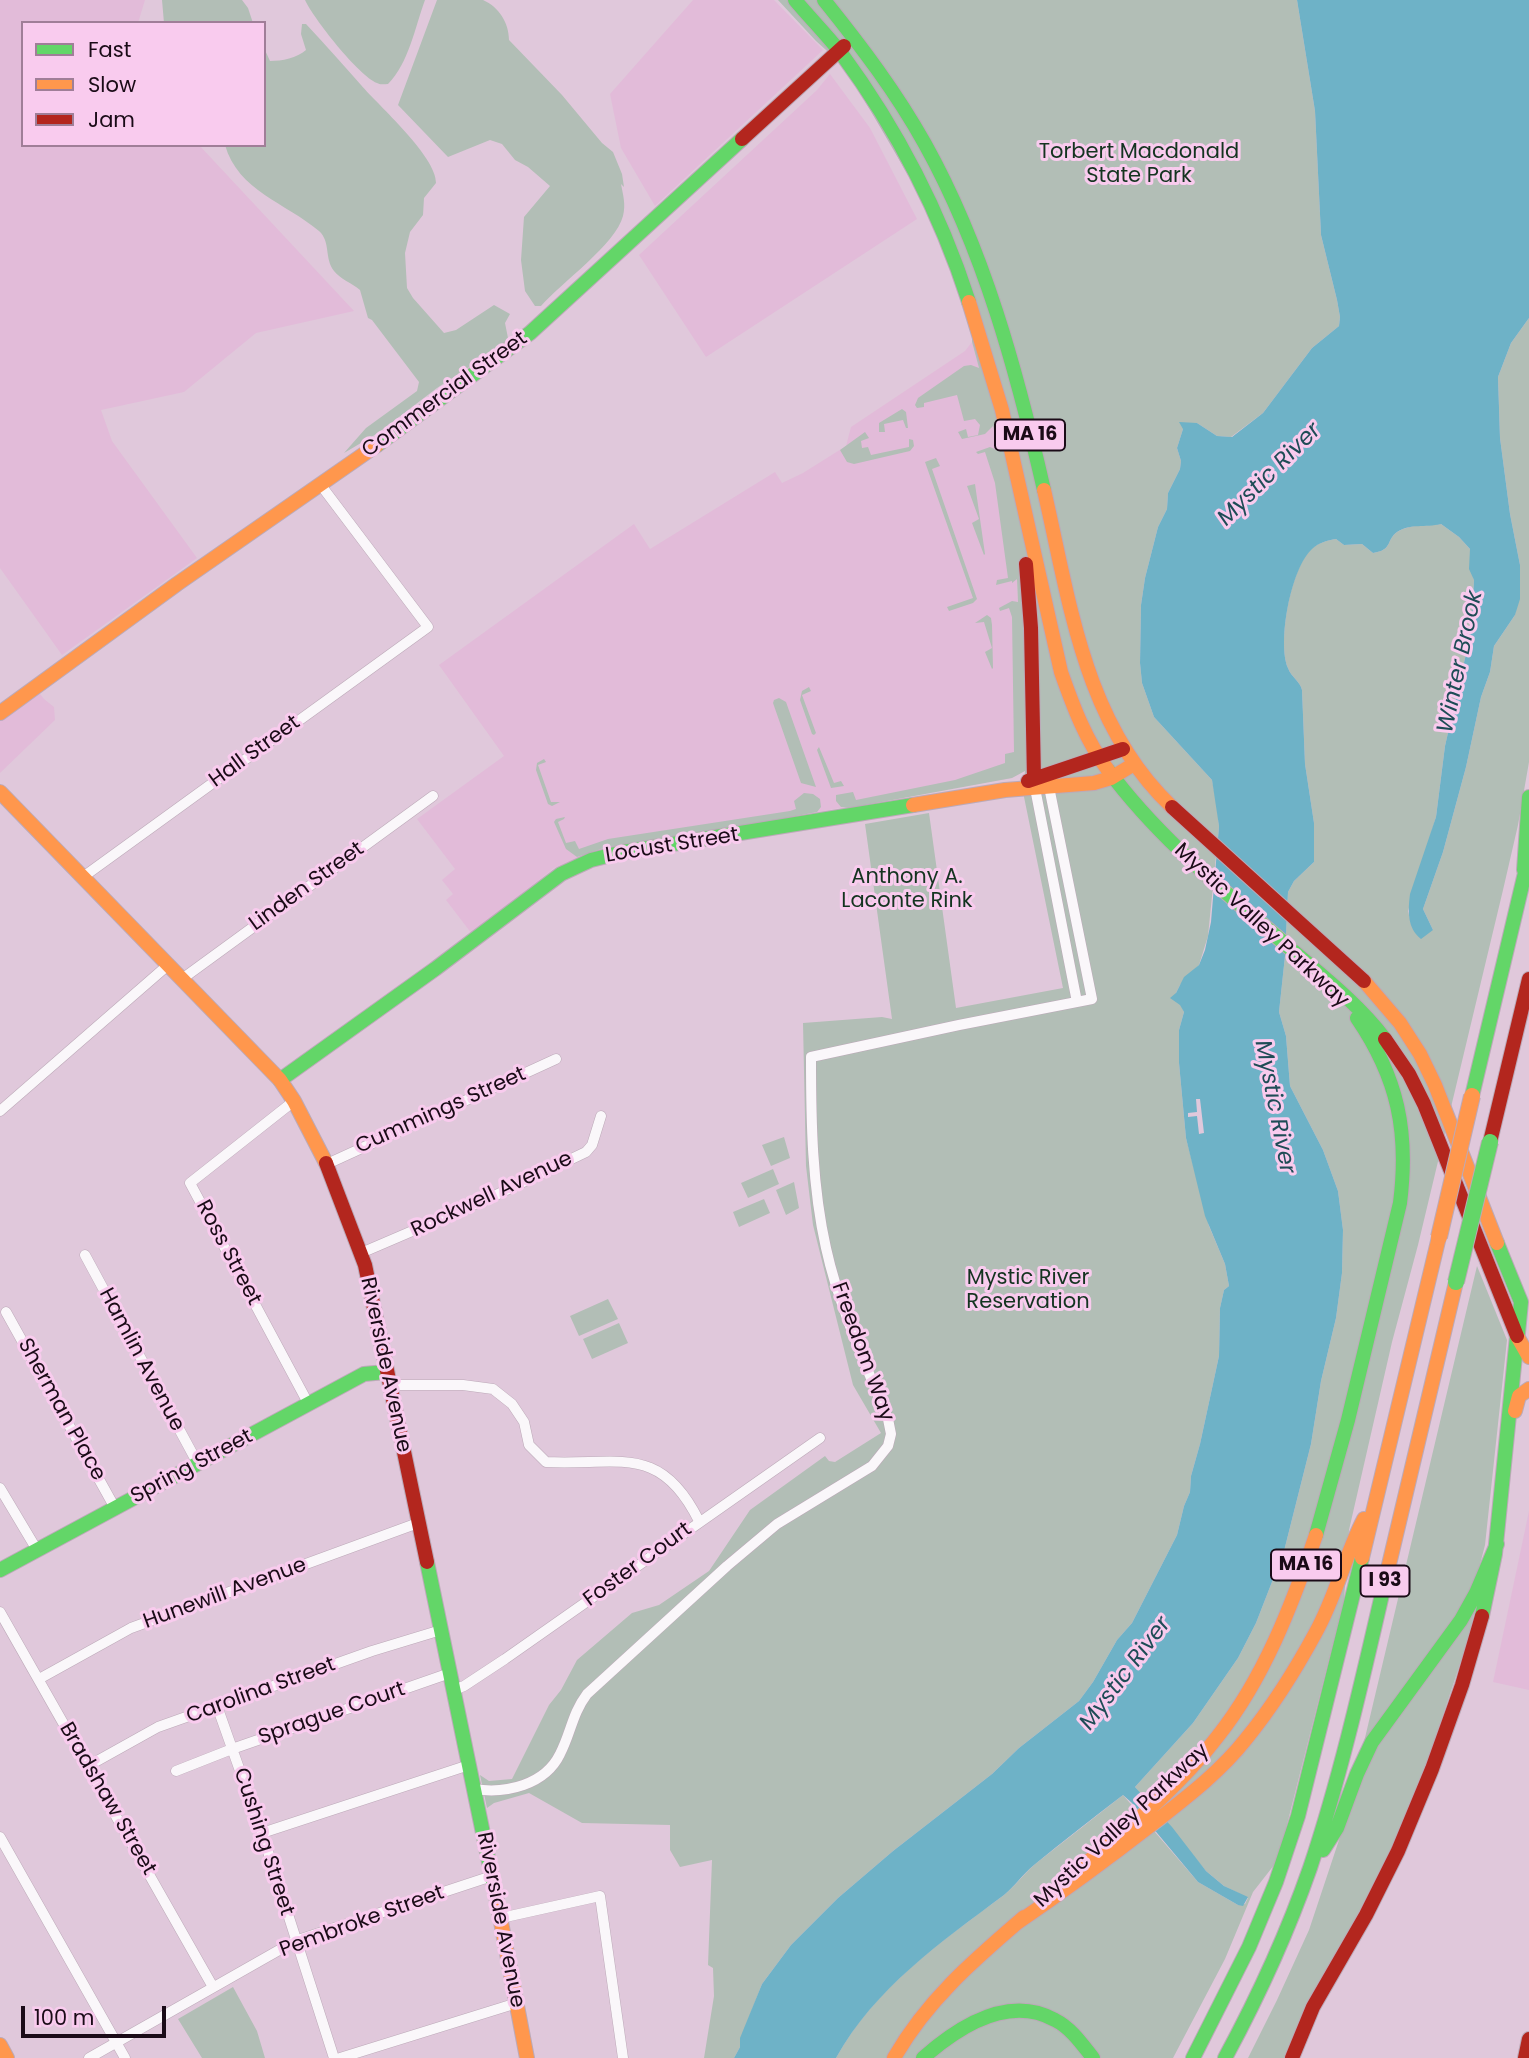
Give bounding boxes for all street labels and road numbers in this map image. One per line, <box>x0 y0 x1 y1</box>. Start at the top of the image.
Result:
street label: Commercial Street <box>357 327 533 463</box>
road number: MA 16 <box>995 420 1065 450</box>
street label: Hall Street <box>205 711 305 793</box>
street label: Locust Street <box>604 823 740 869</box>
street label: Linden Street <box>245 837 369 937</box>
street label: Mystic Valley Parkway <box>1169 839 1353 1013</box>
street label: Cummings Street <box>352 1062 530 1160</box>
street label: Rockwell Avenue <box>407 1147 577 1243</box>
street label: Ross Street <box>190 1196 266 1310</box>
street label: Riverside Avenue <box>354 1275 416 1455</box>
street label: Freedom Way <box>825 1279 899 1425</box>
street label: Hamlin Avenue <box>93 1284 189 1436</box>
street label: Sherman Place <box>11 1334 111 1486</box>
street label: Spring Street <box>127 1424 257 1510</box>
street label: Foster Court <box>579 1517 697 1613</box>
road number: MA 16 <box>1271 1550 1341 1581</box>
street label: Hunewill Avenue <box>140 1553 310 1635</box>
road number: I 93 <box>1360 1566 1410 1596</box>
street label: Carolina Street <box>183 1652 339 1730</box>
street label: Sprague Court <box>255 1677 409 1751</box>
street label: Bradshaw Street <box>53 1718 161 1880</box>
street label: Mystic Valley Parkway <box>1030 1739 1214 1913</box>
street label: Cushing Street <box>227 1765 299 1919</box>
street label: Riverside Avenue <box>471 1830 529 2010</box>
street label: Pembroke Street <box>276 1881 448 1963</box>

